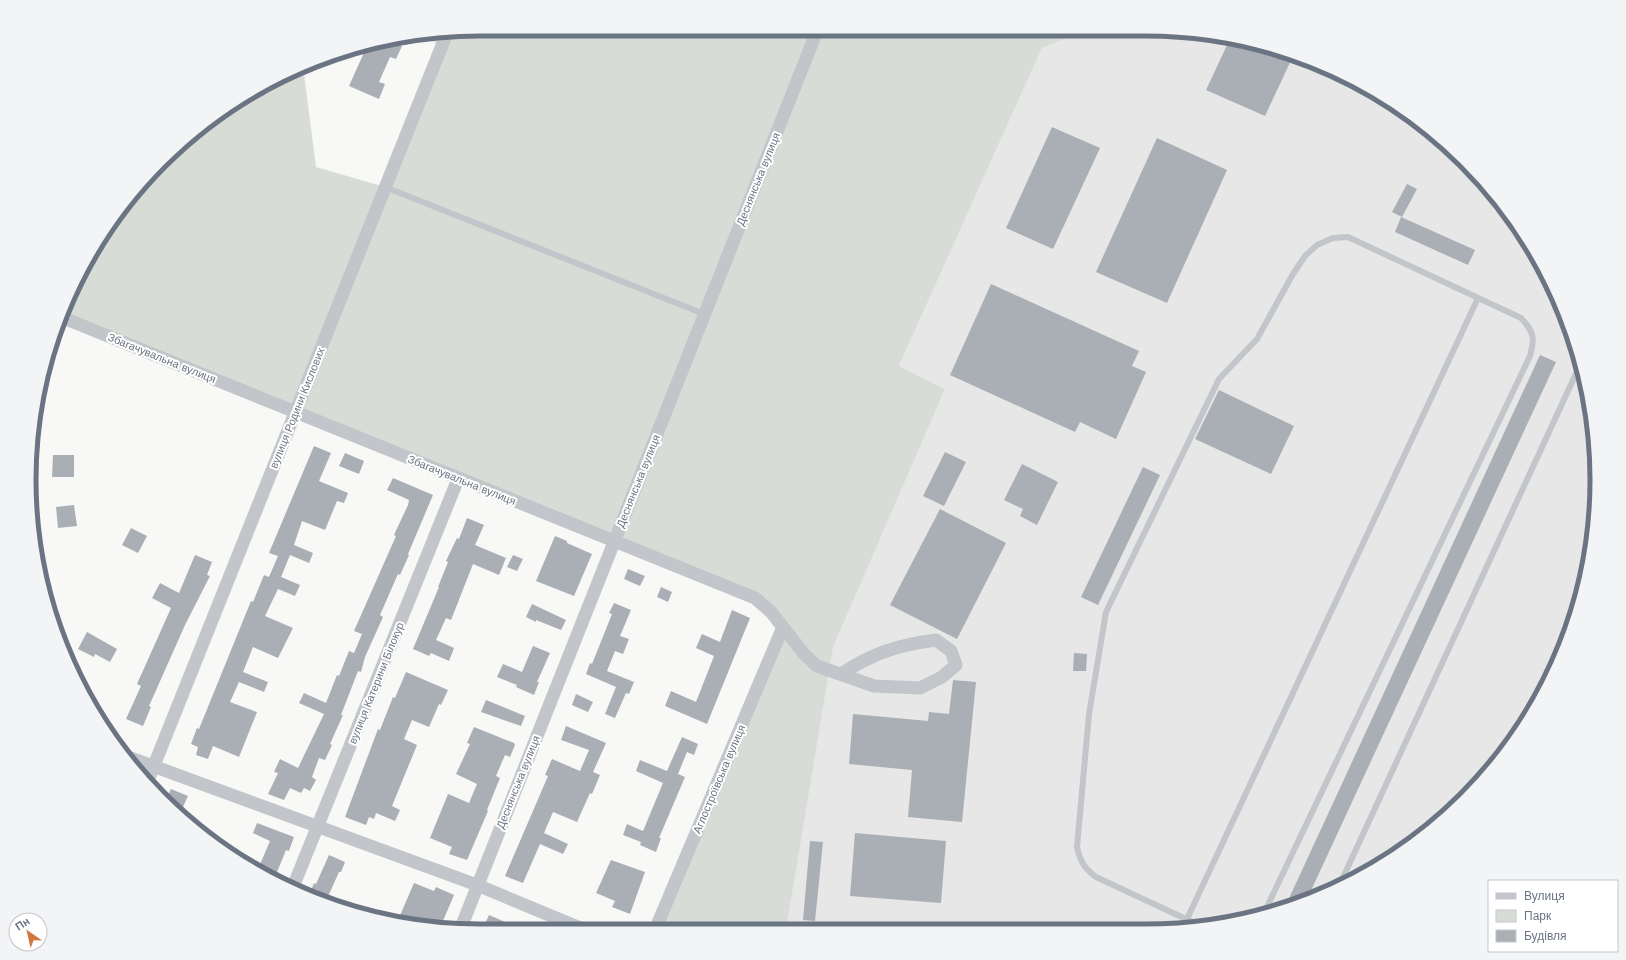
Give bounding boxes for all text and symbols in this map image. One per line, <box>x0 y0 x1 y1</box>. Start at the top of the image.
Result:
street label: Деснянська вулиця <box>734 131 783 228</box>
street label: Збагачувальна вулиця <box>106 331 218 386</box>
street label: вулиця Родини Кислових <box>267 346 328 470</box>
street label: Деснянська вулиця <box>614 433 663 530</box>
street label: Збагачувальна вулиця <box>406 453 518 508</box>
street label: вулиця Катерини Білокур <box>346 621 407 746</box>
street label: Аглостроївська вулиця <box>691 723 748 836</box>
street label: Деснянська вулиця <box>494 734 543 831</box>
legend <box>1488 880 1618 952</box>
text: Вулиця <box>1524 889 1565 903</box>
text: Парк <box>1524 909 1552 923</box>
north arrow <box>8 912 48 952</box>
text: Пн <box>13 915 32 934</box>
text: Будівля <box>1524 929 1566 943</box>

